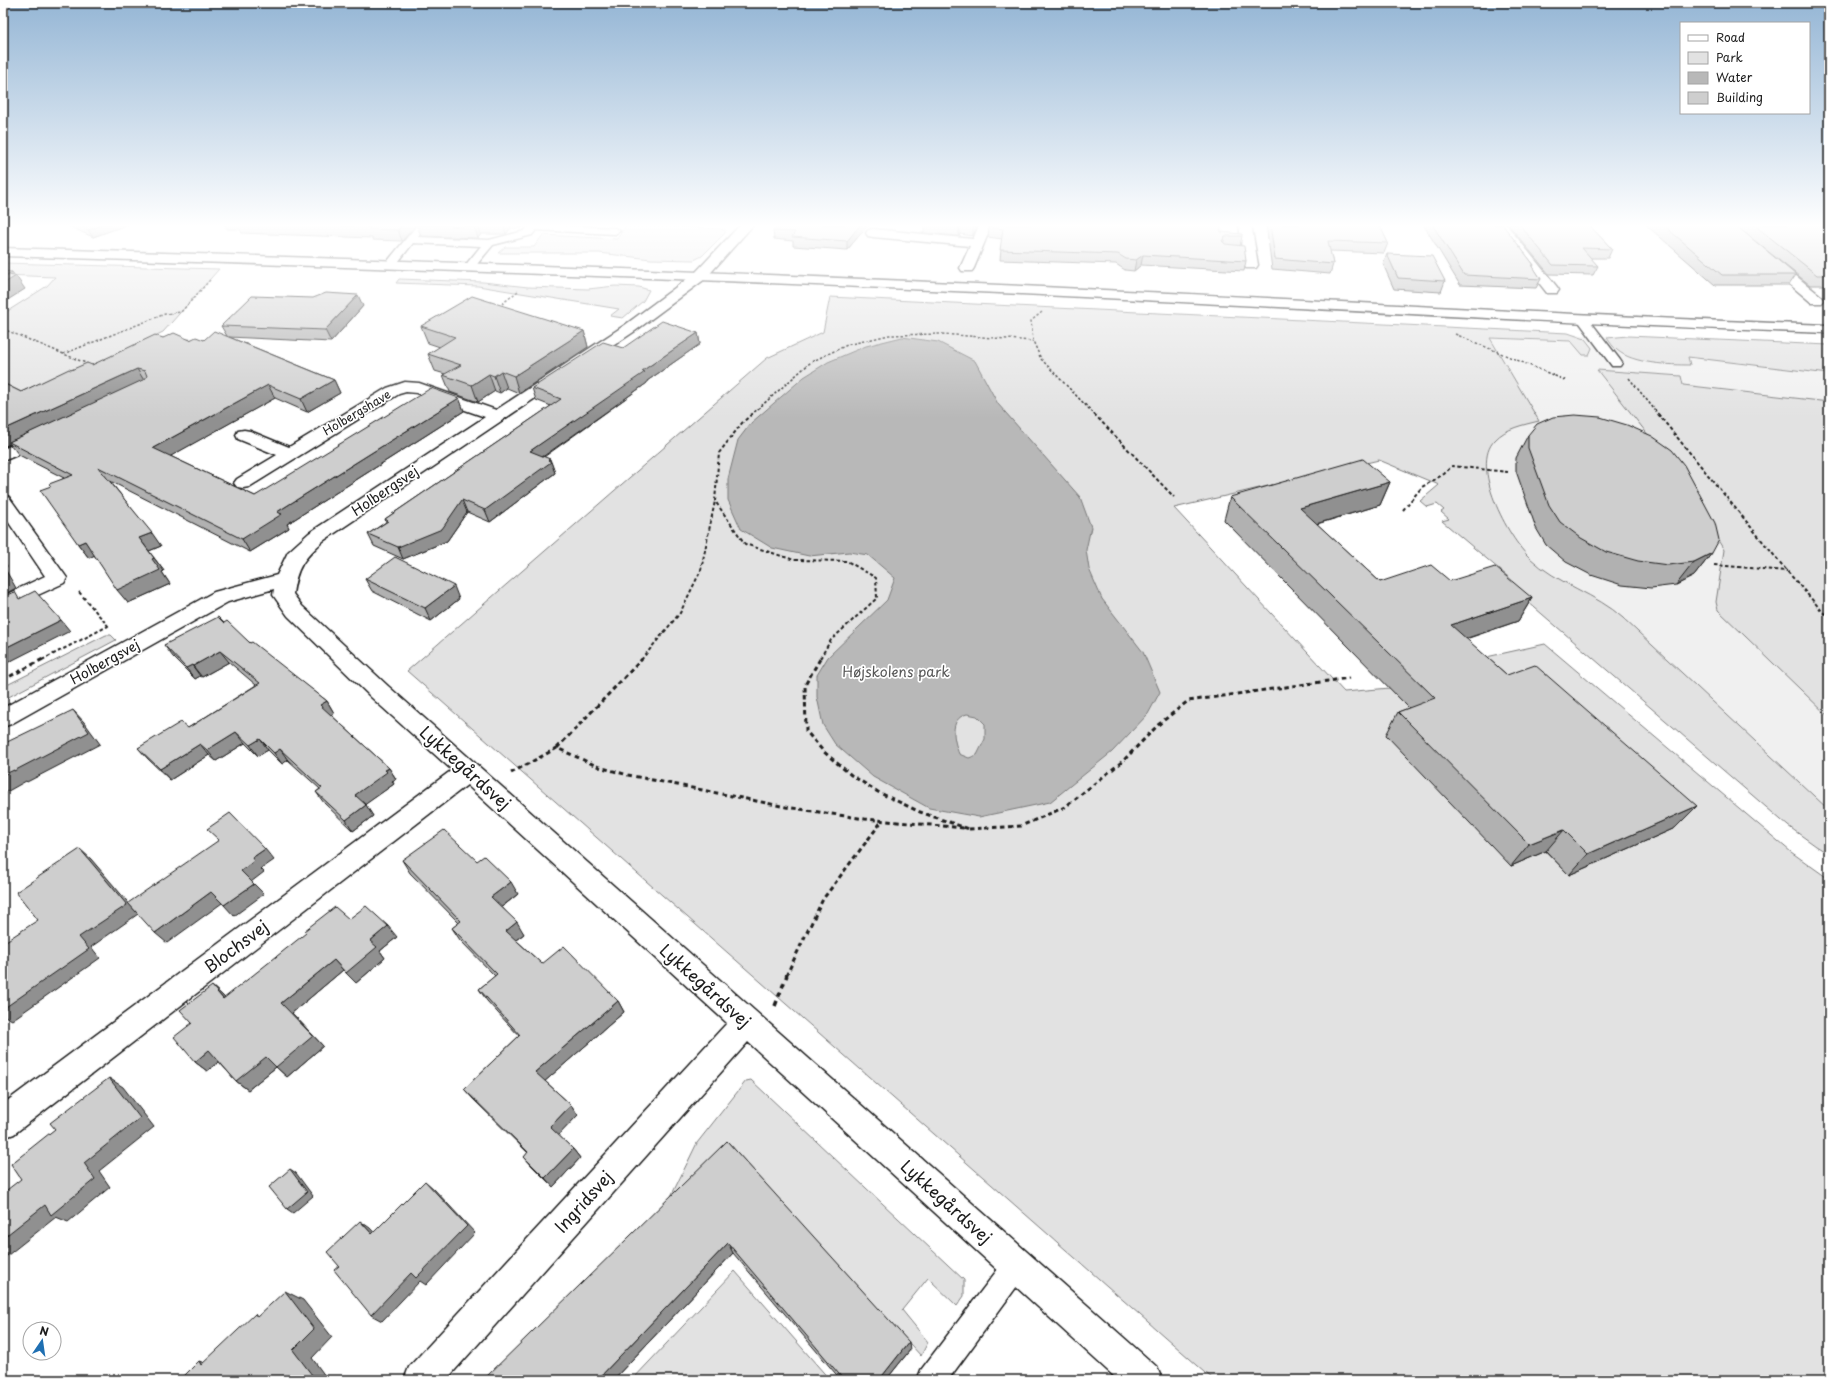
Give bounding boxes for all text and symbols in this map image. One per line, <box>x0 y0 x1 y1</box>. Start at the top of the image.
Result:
legend <box>1680 22 1810 114</box>
text: Road <box>1716 28 1745 46</box>
text: Park <box>1716 48 1743 66</box>
text: Water <box>1716 68 1753 86</box>
text: Building <box>1716 88 1763 106</box>
street label: Holbergshave <box>319 385 394 440</box>
street label: Holbergsvej <box>347 460 422 521</box>
street label: Holbergsvej <box>66 634 143 689</box>
park label: Højskolens park <box>842 661 950 682</box>
street label: Lykkegårdsvej <box>414 719 517 815</box>
street label: Blochsvej <box>197 913 273 979</box>
street label: Lykkegårdsvej <box>654 937 757 1033</box>
street label: Lykkegårdsvej <box>895 1153 998 1249</box>
street label: Ingridsvej <box>548 1164 618 1238</box>
north arrow <box>22 1321 62 1361</box>
text: N <box>38 1322 51 1340</box>

